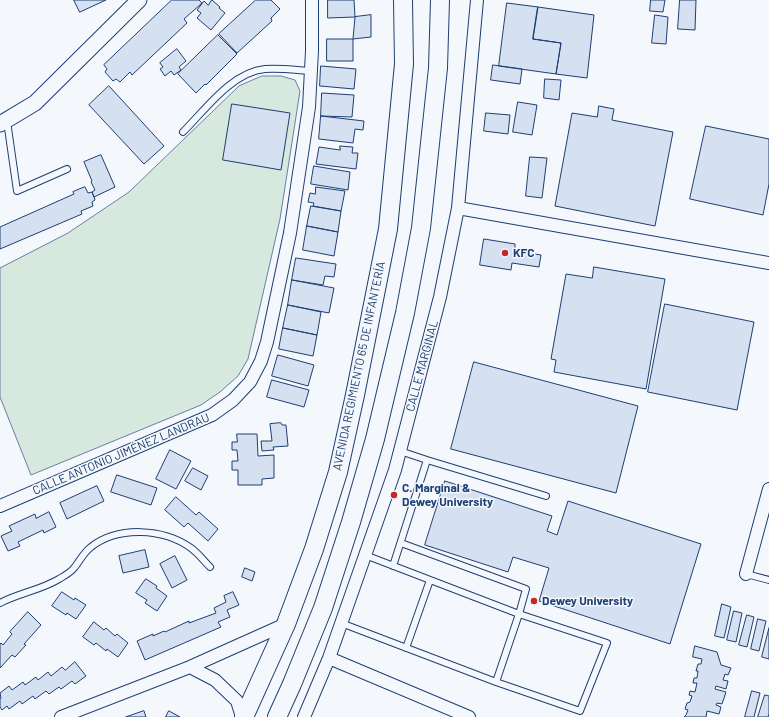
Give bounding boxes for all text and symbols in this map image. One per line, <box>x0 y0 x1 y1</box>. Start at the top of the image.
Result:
place label: KFC <box>513 246 535 260</box>
marker: KFC <box>500 248 510 258</box>
street label: AVENIDA REGIMIENTO 65 DE INFANTERÍA <box>330 260 388 472</box>
street label: CALLE MARGINAL <box>403 319 441 413</box>
street label: CALLE ANTONIO JIMÉNEZ LANDRAU <box>30 410 212 498</box>
place label: C. Marginal & Dewey University <box>402 481 493 509</box>
marker: C. Marginal & Dewey University <box>389 490 399 500</box>
place label: Dewey University <box>542 594 633 608</box>
marker: Dewey University <box>529 596 539 606</box>

